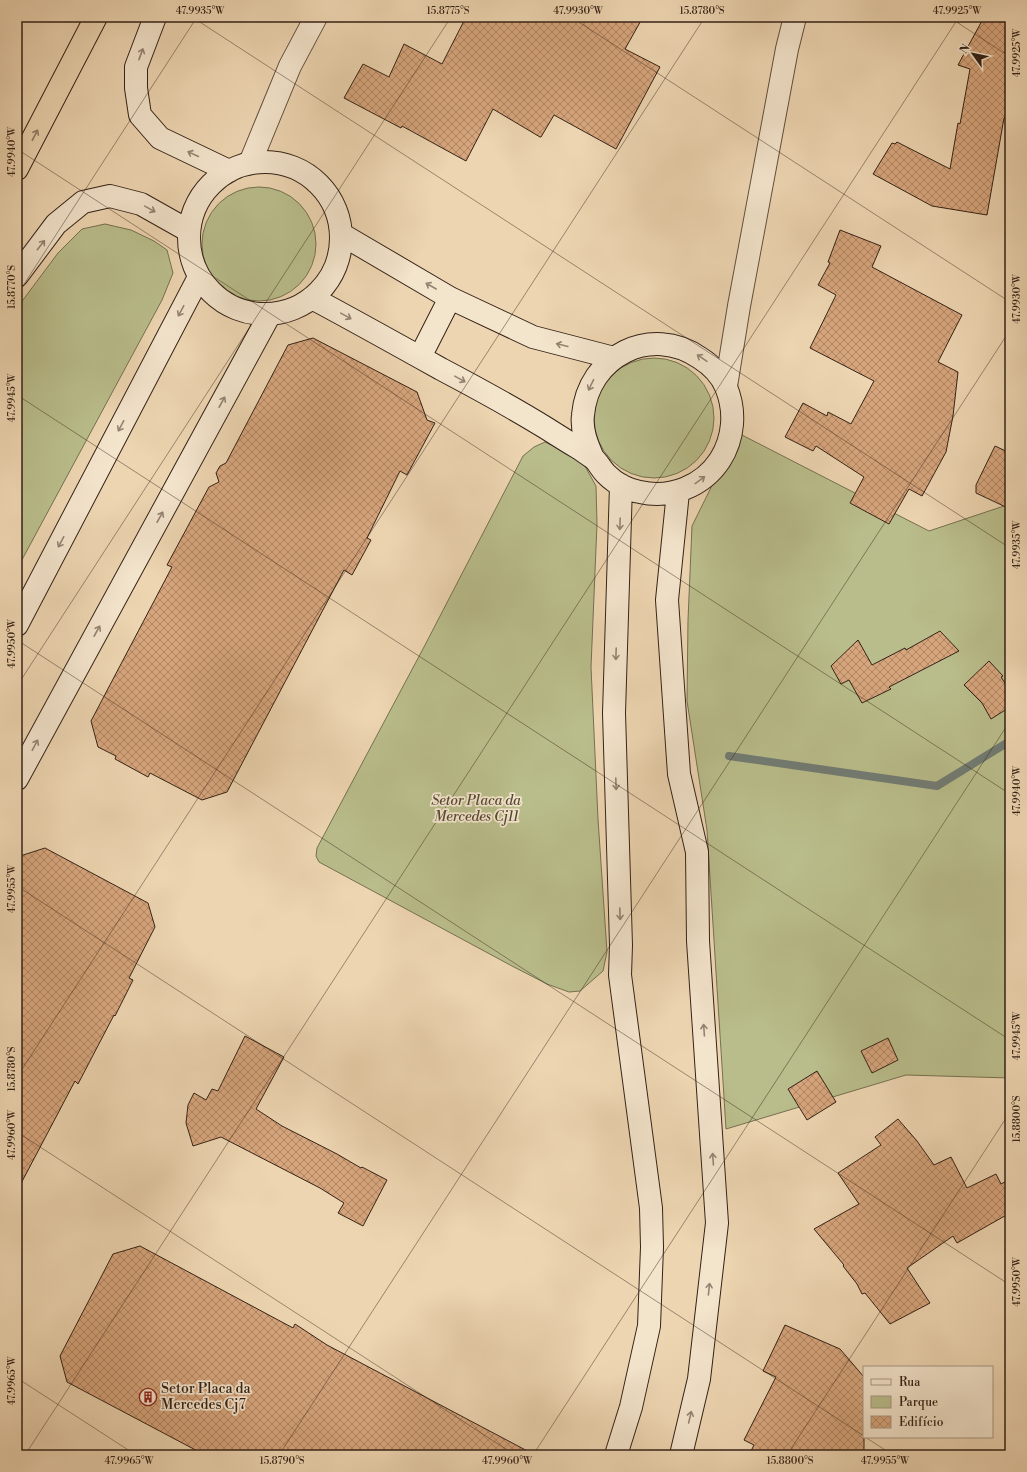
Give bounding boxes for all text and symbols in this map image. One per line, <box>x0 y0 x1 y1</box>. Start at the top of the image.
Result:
text: 47.9935°W <box>176 5 225 17</box>
text: 15.8775°S <box>427 5 470 17</box>
text: 47.9930°W <box>553 5 604 17</box>
text: 15.8780°S <box>679 5 725 17</box>
text: 47.9925°W <box>933 5 982 17</box>
text: 47.9925°W <box>1011 28 1023 77</box>
north arrow <box>953 34 993 74</box>
text: N <box>957 41 974 57</box>
one-way arrow <box>137 48 145 60</box>
text: 47.9940°W <box>6 126 18 177</box>
one-way arrow <box>32 129 39 141</box>
one-way arrow <box>188 150 200 157</box>
one-way arrow <box>144 205 156 213</box>
one-way arrow <box>36 239 45 250</box>
text: 15.8770°S <box>6 265 18 309</box>
text: 47.9930°W <box>1011 273 1023 324</box>
one-way arrow <box>425 282 437 290</box>
one-way arrow <box>177 305 185 317</box>
one-way arrow <box>340 313 352 321</box>
one-way arrow <box>556 340 569 348</box>
one-way arrow <box>696 354 707 363</box>
text: 47.9945°W <box>6 373 18 422</box>
one-way arrow <box>454 376 466 383</box>
one-way arrow <box>587 379 594 391</box>
one-way arrow <box>219 397 226 409</box>
one-way arrow <box>117 420 124 432</box>
one-way arrow <box>694 476 705 484</box>
one-way arrow <box>156 511 164 523</box>
one-way arrow <box>616 517 624 530</box>
text: 47.9935°W <box>1011 520 1023 569</box>
one-way arrow <box>56 535 64 547</box>
text: 47.9950°W <box>6 618 18 669</box>
one-way arrow <box>94 625 102 637</box>
one-way arrow <box>612 647 619 660</box>
one-way arrow <box>32 739 39 751</box>
text: 47.9940°W <box>1011 765 1023 816</box>
one-way arrow <box>612 777 620 790</box>
park label: Setor Placa da Mercedes Cj11 <box>431 792 521 826</box>
text: 47.9955°W <box>6 864 18 913</box>
one-way arrow <box>616 907 624 920</box>
text: 47.9945°W <box>1011 1011 1023 1060</box>
one-way arrow <box>700 1024 707 1037</box>
text: 15.8780°S <box>6 1046 18 1092</box>
text: 15.8800°S <box>1011 1095 1023 1142</box>
text: 47.9960°W <box>6 1109 18 1160</box>
one-way arrow <box>709 1153 716 1166</box>
text: 47.9950°W <box>1011 1256 1023 1307</box>
one-way arrow <box>706 1283 713 1296</box>
text: 47.9965°W <box>6 1356 18 1405</box>
legend <box>863 1366 993 1438</box>
text: Rua <box>899 1375 921 1390</box>
place label: Setor Placa da Mercedes Cj7 <box>161 1380 251 1414</box>
building icon: Setor Placa da Mercedes Cj7 <box>138 1387 158 1407</box>
text: Parque <box>899 1395 938 1410</box>
one-way arrow <box>686 1411 694 1424</box>
text: Edifício <box>899 1415 944 1430</box>
text: 47.9965°W <box>105 1455 154 1467</box>
text: 15.8790°S <box>259 1455 305 1467</box>
text: 47.9960°W <box>482 1455 533 1467</box>
text: 15.8800°S <box>767 1455 814 1467</box>
text: 47.9955°W <box>861 1455 910 1467</box>

